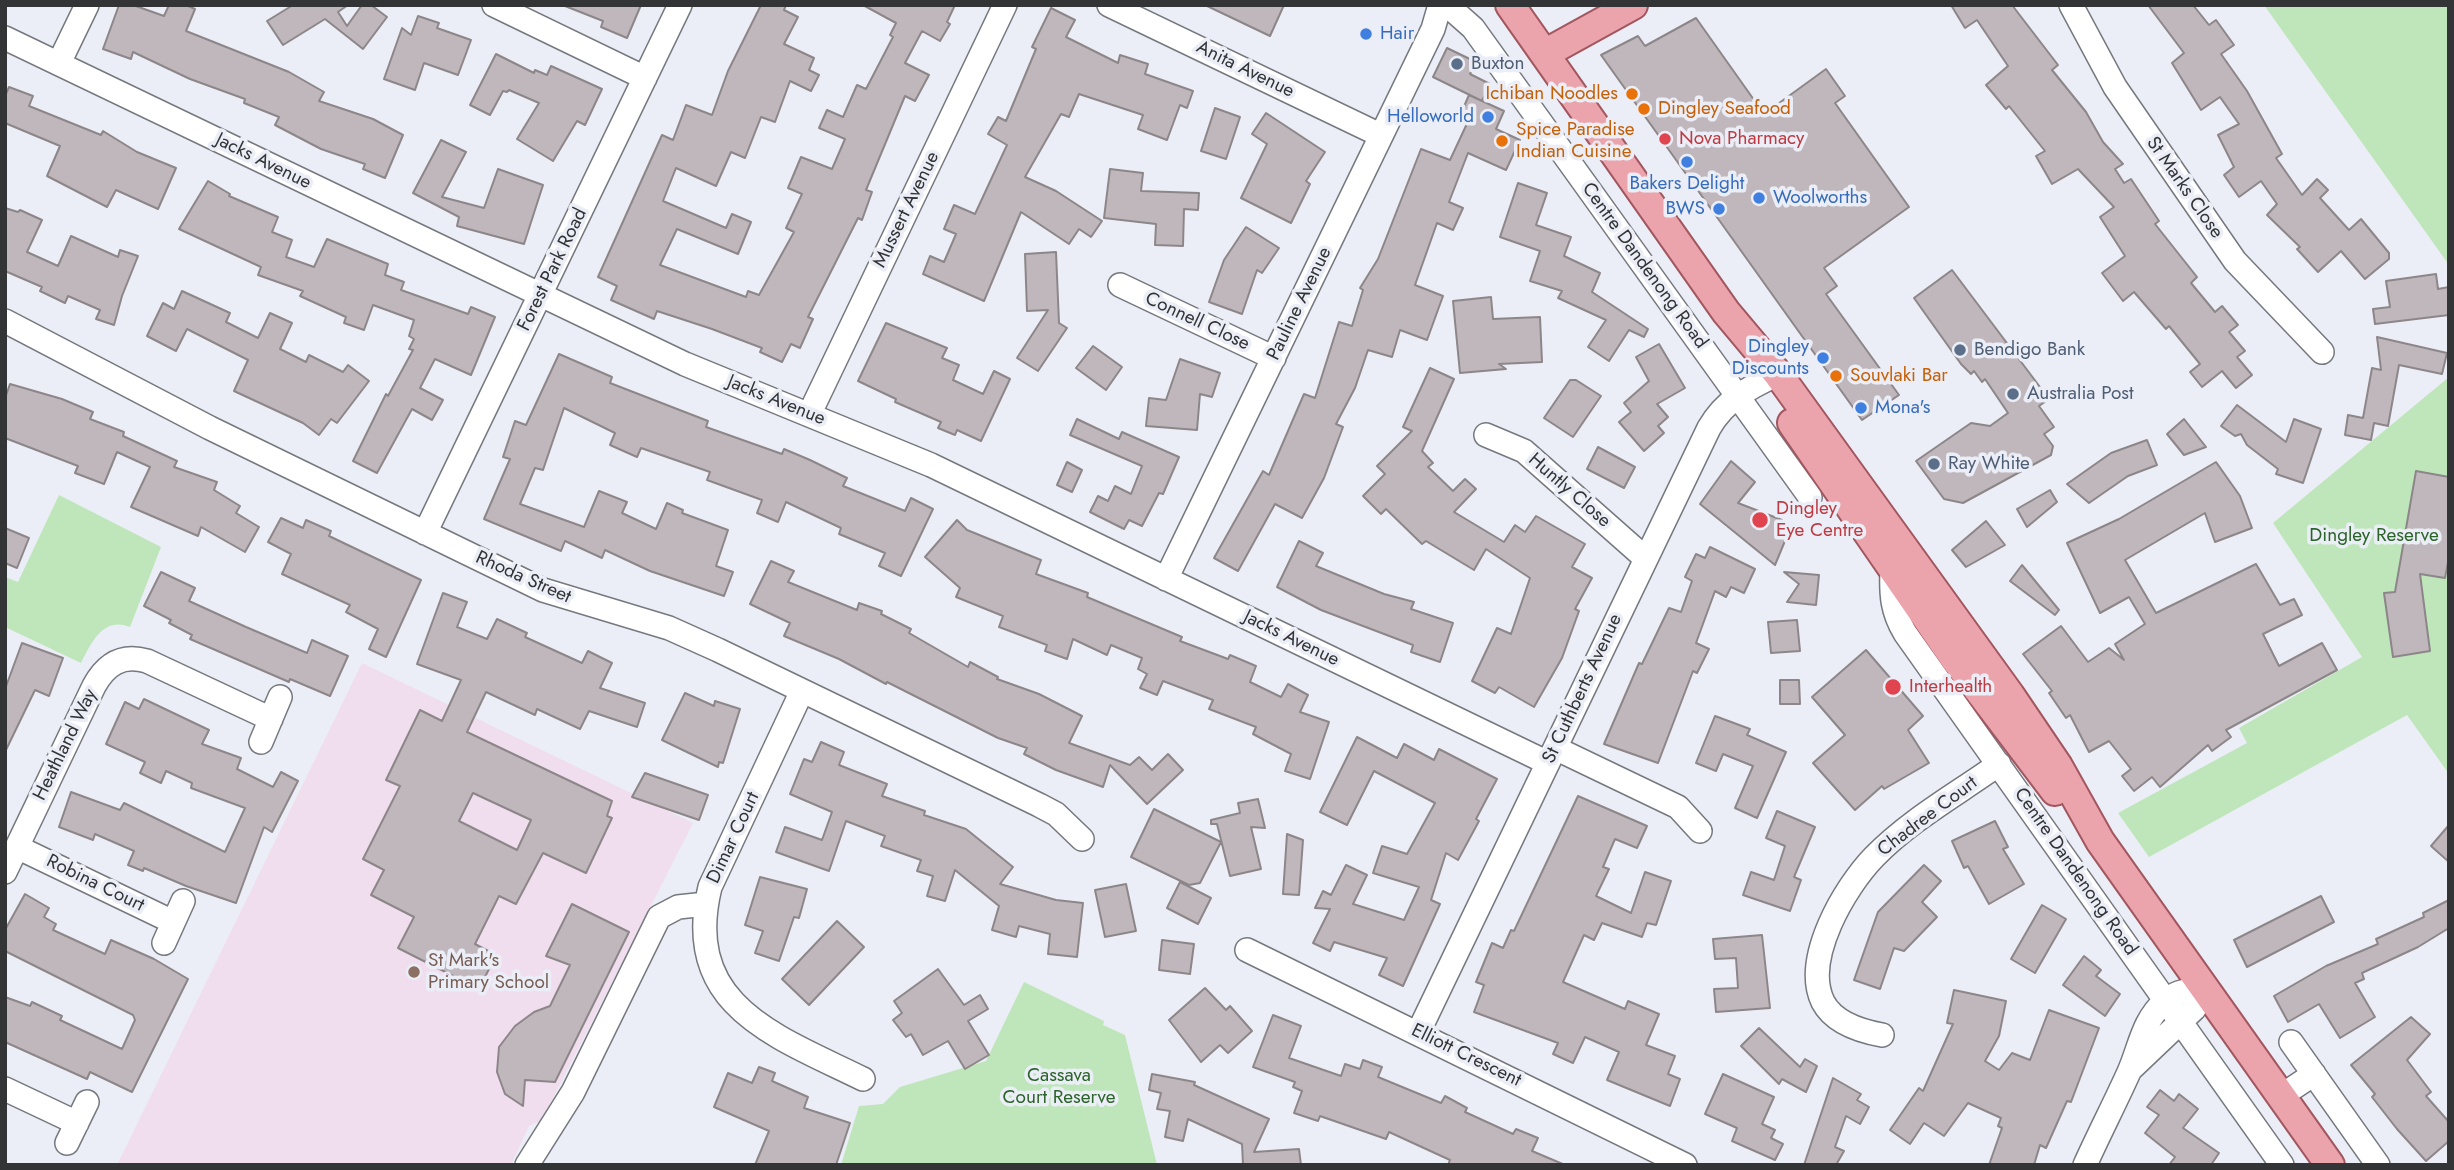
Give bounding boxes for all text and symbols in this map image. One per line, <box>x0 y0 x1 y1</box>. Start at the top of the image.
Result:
place label: Hair <box>1380 23 1414 45</box>
marker: Hair <box>1358 26 1374 42</box>
street label: Anita Avenue <box>1192 37 1298 103</box>
place label: Buxton <box>1471 53 1524 75</box>
marker: Buxton <box>1449 56 1465 72</box>
place label: Ichiban Noodles <box>1486 83 1618 105</box>
marker: Ichiban Noodles <box>1624 86 1640 102</box>
place label: Dingley Seafood <box>1658 98 1791 120</box>
marker: Dingley Seafood <box>1636 101 1652 117</box>
place label: Helloworld <box>1387 106 1474 128</box>
marker: Helloworld <box>1480 109 1496 125</box>
place label: Spice Paradise Indian Cuisine <box>1516 119 1635 163</box>
place label: Nova Pharmacy <box>1679 128 1804 150</box>
street label: Jacks Avenue <box>211 129 315 195</box>
marker: Nova Pharmacy <box>1657 131 1673 147</box>
marker: Spice Paradise Indian Cuisine <box>1494 133 1510 149</box>
street label: St Marks Close <box>2141 133 2227 243</box>
street label: Mussert Avenue <box>869 148 945 272</box>
marker: Bakers Delight <box>1679 154 1695 170</box>
place label: Bakers Delight <box>1630 173 1744 195</box>
street label: Centre Dandenong Road <box>1576 179 1712 353</box>
place label: Woolworths <box>1773 187 1867 209</box>
marker: Woolworths <box>1751 190 1767 206</box>
place label: BWS <box>1665 198 1705 220</box>
marker: BWS <box>1711 201 1727 217</box>
street label: Forest Park Road <box>513 205 593 335</box>
street label: Pauline Avenue <box>1263 244 1337 364</box>
street label: Connell Close <box>1141 288 1253 356</box>
place label: Dingley Discounts <box>1732 336 1809 380</box>
place label: Bendigo Bank <box>1974 339 2085 361</box>
marker: Bendigo Bank <box>1952 342 1968 358</box>
marker: Dingley Discounts <box>1815 350 1831 366</box>
place label: Souvlaki Bar <box>1850 365 1948 387</box>
marker: Souvlaki Bar <box>1828 368 1844 384</box>
street label: Jacks Avenue <box>724 371 828 431</box>
place label: Australia Post <box>2027 383 2134 405</box>
marker: Australia Post <box>2005 386 2021 402</box>
place label: Mona's <box>1875 397 1930 419</box>
marker: Mona's <box>1853 400 1869 416</box>
street label: Huntly Close <box>1523 449 1615 533</box>
place label: Ray White <box>1948 453 2030 475</box>
marker: Ray White <box>1926 456 1942 472</box>
place label: Dingley Eye Centre <box>1776 498 1863 542</box>
marker: Dingley Eye Centre <box>1750 510 1770 530</box>
park label: Dingley Reserve <box>2309 525 2439 547</box>
street label: Rhoda Street <box>472 547 574 609</box>
street label: Jacks Avenue <box>1239 606 1343 672</box>
street label: St Cuthberts Avenue <box>1538 611 1628 767</box>
place label: Interhealth <box>1909 676 1992 698</box>
marker: Interhealth <box>1883 677 1903 697</box>
street label: Heathland Way <box>29 685 103 805</box>
street label: Chadree Court <box>1874 772 1982 862</box>
street label: Centre Dandenong Road <box>2008 784 2142 960</box>
street label: Dimar Court <box>703 789 765 887</box>
street label: Robina Court <box>42 851 148 917</box>
place label: St Mark's Primary School <box>428 950 549 994</box>
marker: St Mark's Primary School <box>406 964 422 980</box>
street label: Elliott Crescent <box>1407 1020 1525 1092</box>
park label: Cassava Court Reserve <box>1003 1065 1115 1109</box>

